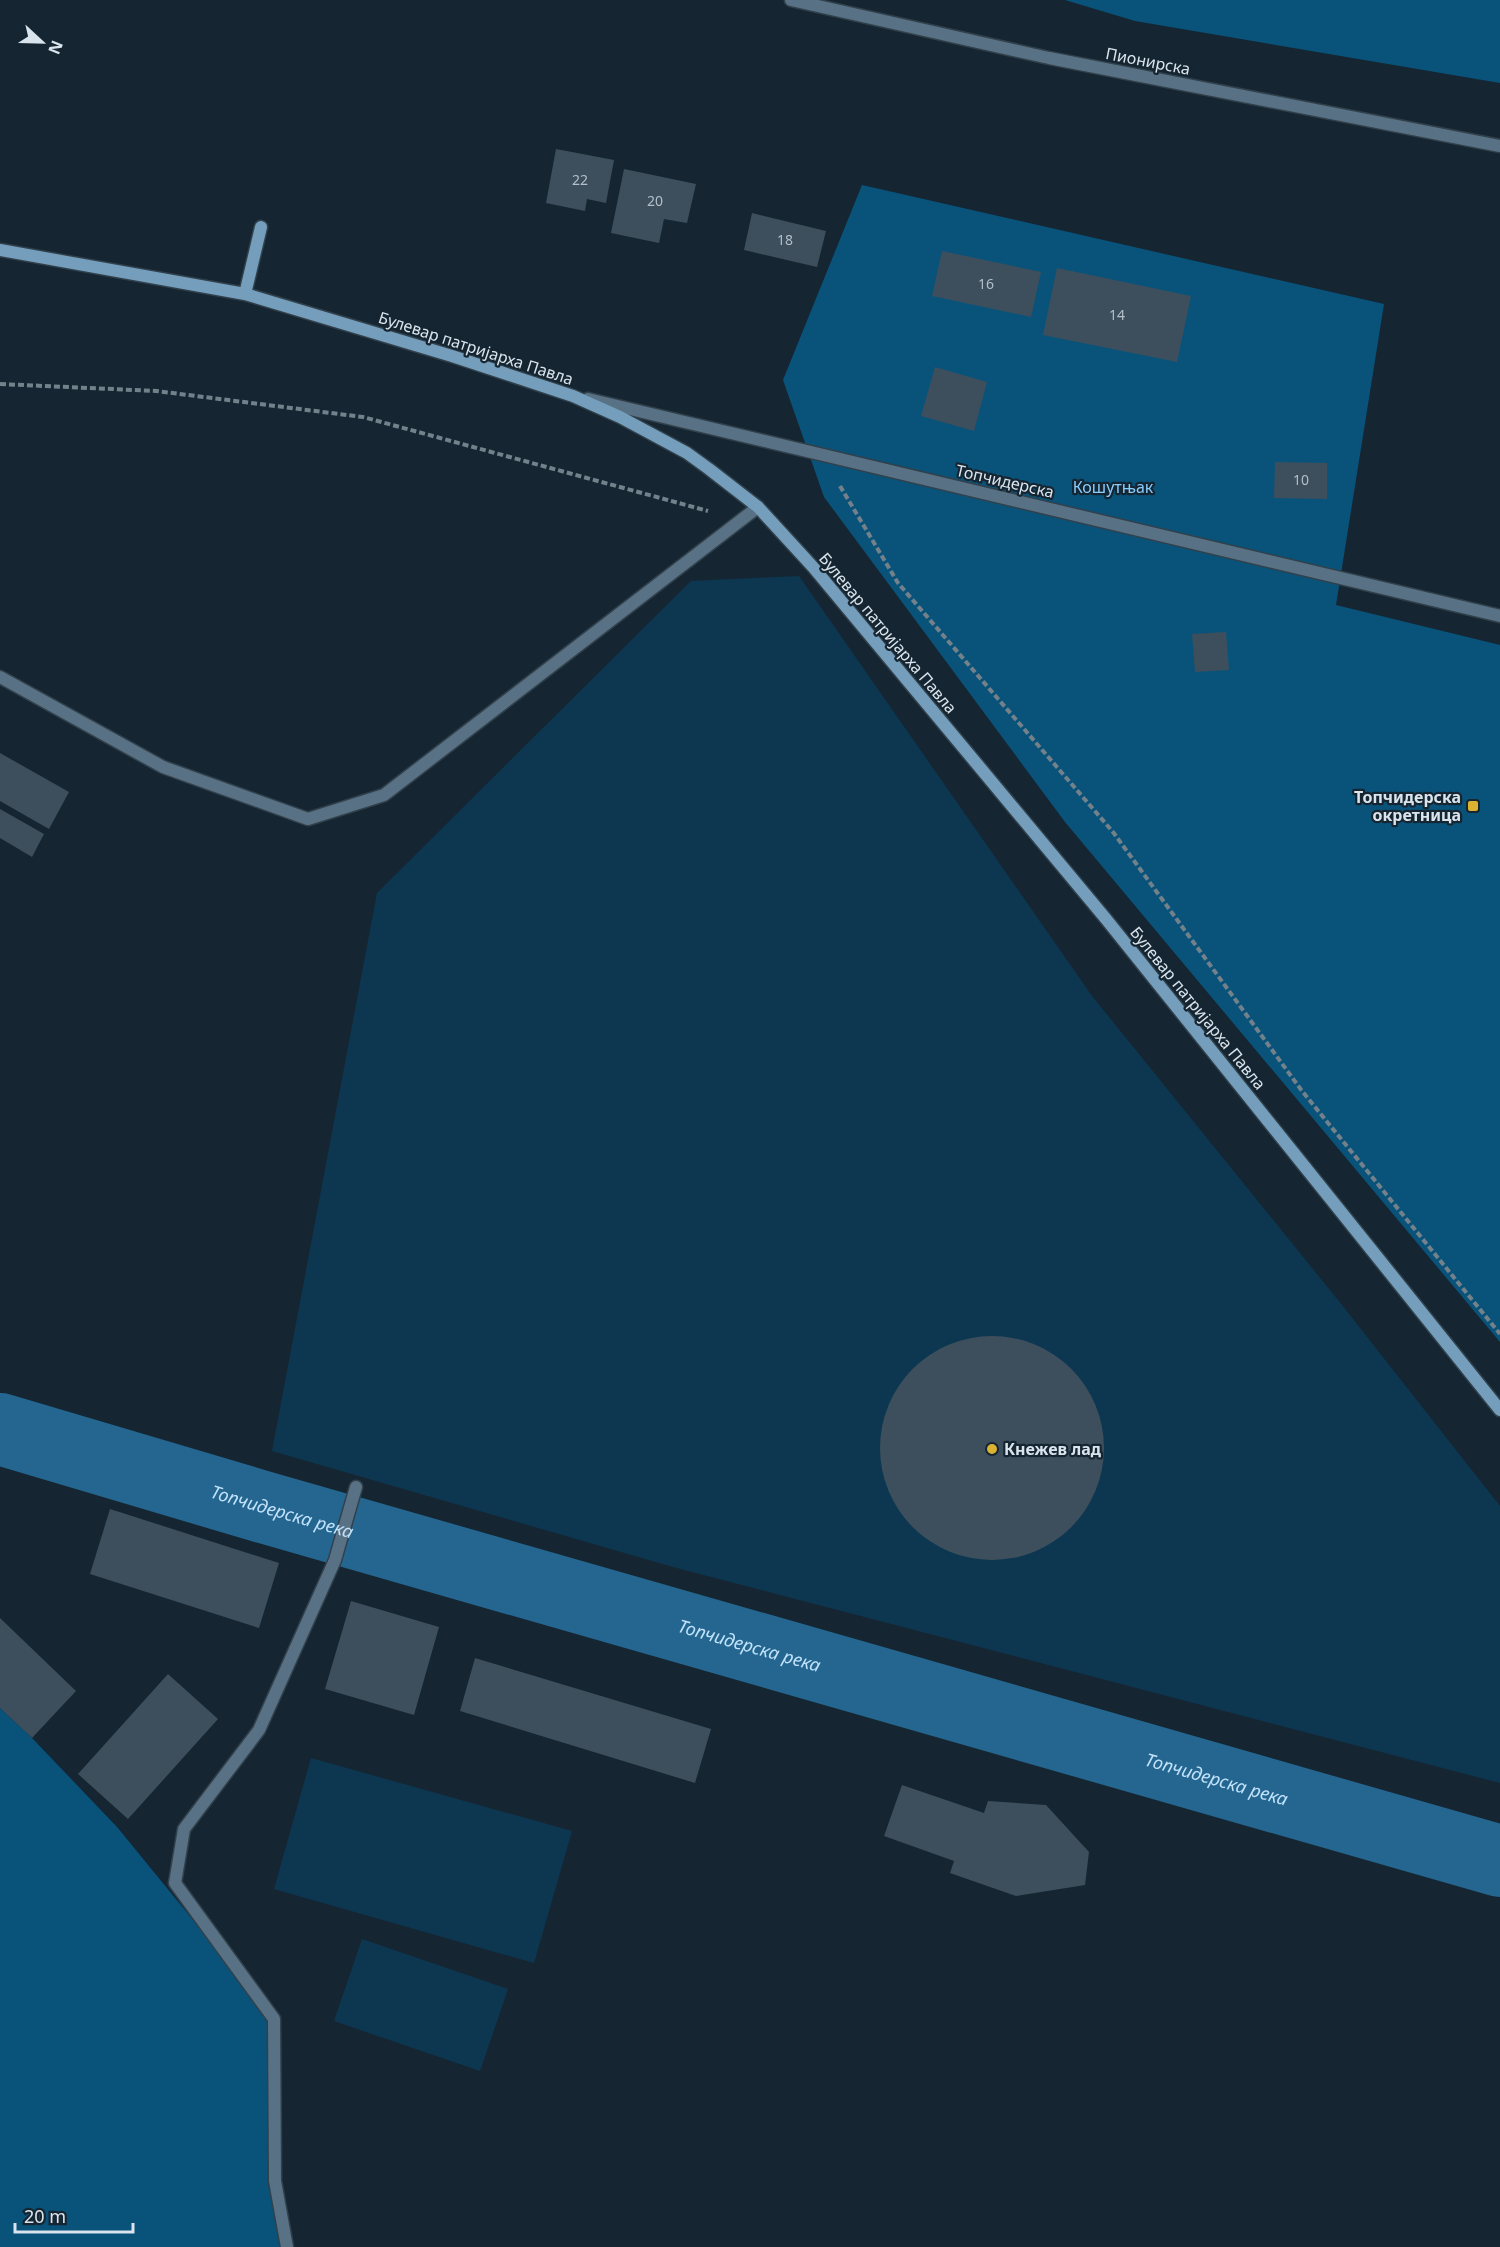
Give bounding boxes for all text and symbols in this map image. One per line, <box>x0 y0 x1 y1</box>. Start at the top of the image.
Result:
north arrow <box>12 12 72 72</box>
text: N <box>43 37 69 58</box>
street label: Пионирска <box>1104 42 1192 80</box>
house number: 22 <box>572 170 588 189</box>
house number: 20 <box>647 191 663 210</box>
house number: 18 <box>777 230 793 249</box>
house number: 16 <box>978 274 994 293</box>
house number: 14 <box>1109 305 1125 324</box>
street label: Булевар патријарха Павла <box>376 306 576 390</box>
street label: Топчидерска <box>954 459 1056 503</box>
house number: 10 <box>1293 470 1309 489</box>
park label: Кошутњак <box>1073 476 1154 498</box>
street label: Булевар патријарха Павла <box>814 548 962 718</box>
place label: Топчидерска окретница <box>1354 786 1461 826</box>
marker: Топчидерска окретница <box>1466 799 1480 813</box>
street label: Булевар патријарха Павла <box>1125 922 1271 1094</box>
place label: Кнежев лад <box>1004 1438 1102 1460</box>
marker: Кнежев лад <box>985 1442 999 1456</box>
water label: Топчидерска река <box>208 1479 356 1543</box>
water label: Топчидерска река <box>675 1613 824 1677</box>
water label: Топчидерска река <box>1143 1747 1291 1811</box>
scale bar <box>15 2196 134 2234</box>
text: 20 m <box>24 2204 66 2228</box>

